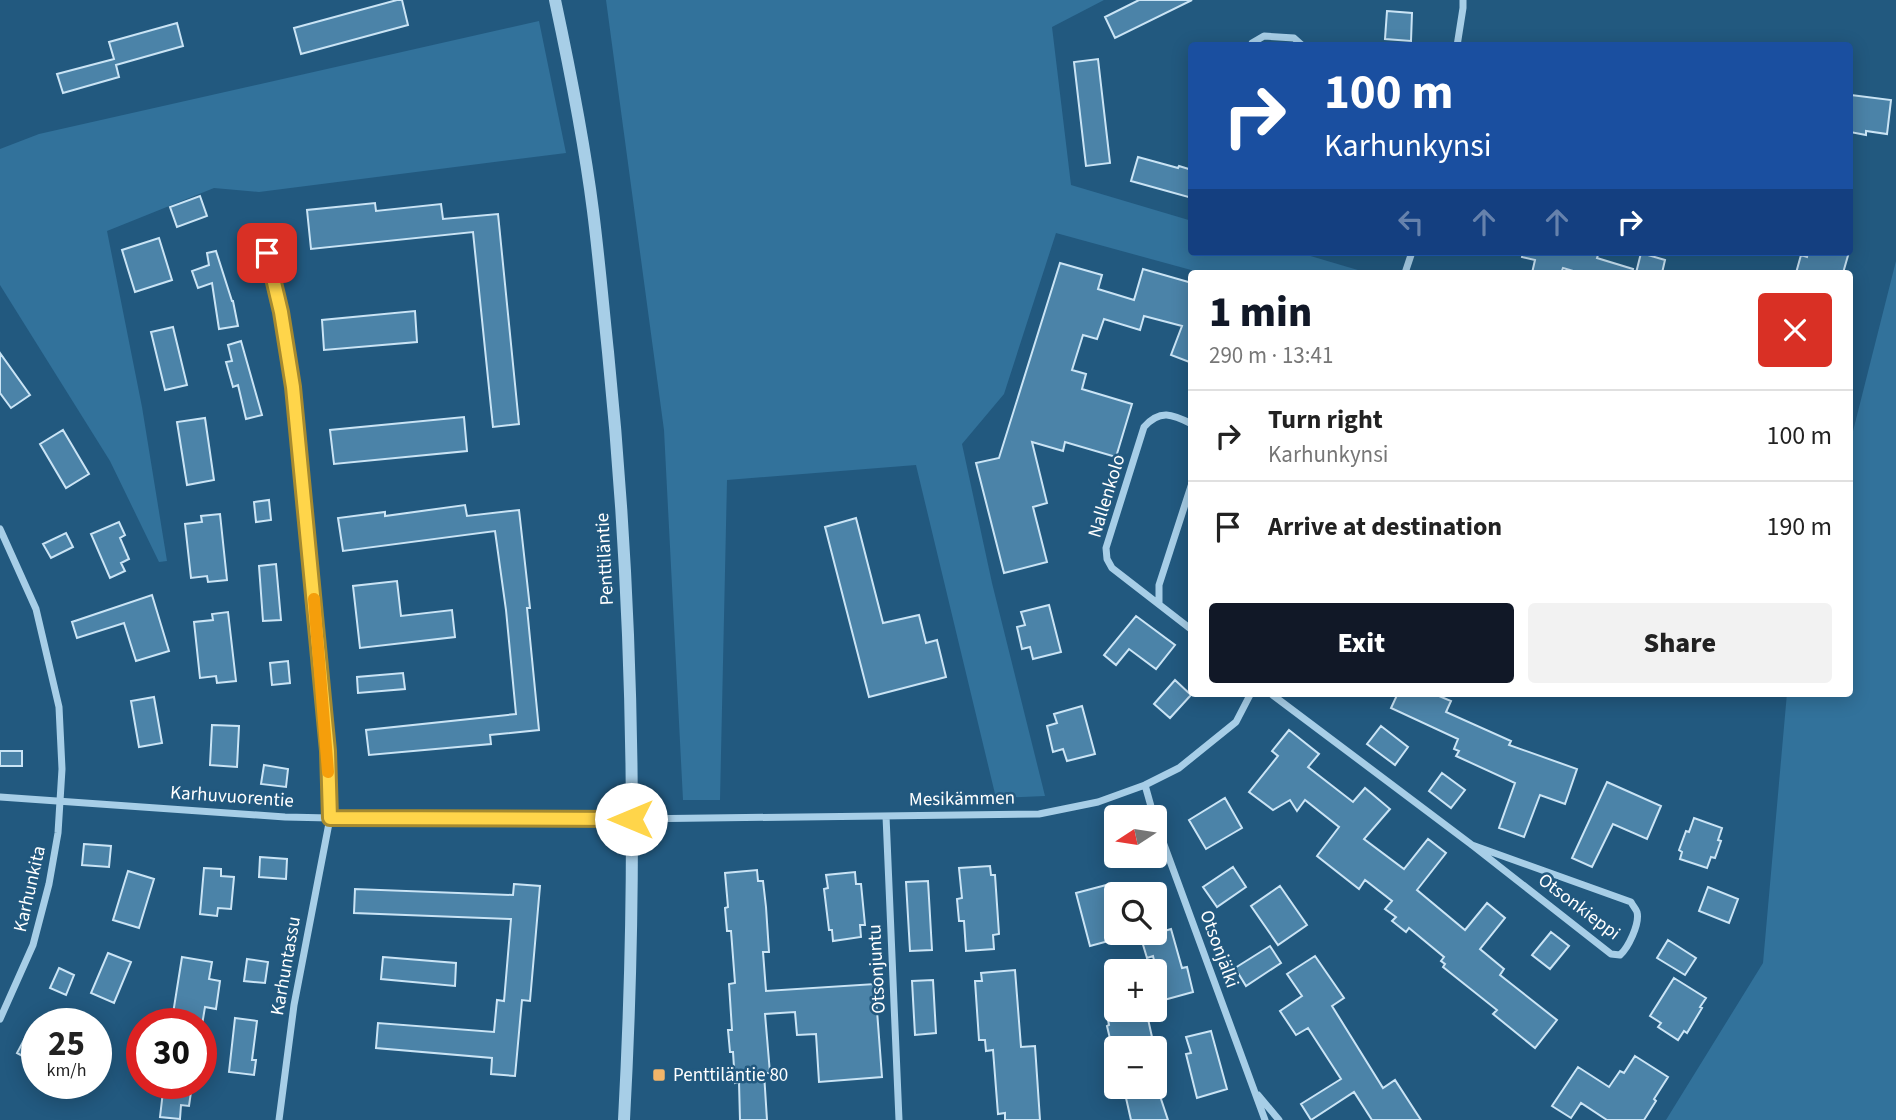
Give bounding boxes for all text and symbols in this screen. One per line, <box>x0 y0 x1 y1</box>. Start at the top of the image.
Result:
text: 100 m <box>1324 58 1453 128</box>
icon: right <box>1209 70 1300 161</box>
text: Karhunkynsi <box>1324 123 1492 169</box>
icon: left <box>1392 203 1430 241</box>
icon: ahead <box>1465 203 1503 241</box>
icon: ahead <box>1538 203 1576 241</box>
icon: right <box>1611 203 1649 241</box>
pin <box>237 223 297 283</box>
icon: arrive <box>248 234 286 272</box>
text: 1 min <box>1209 283 1312 343</box>
button: close <box>1758 293 1832 367</box>
text: 290 m · 13:41 <box>1209 339 1333 372</box>
text: Turn right <box>1268 401 1383 438</box>
icon: right <box>1209 417 1247 455</box>
text: 100 m <box>1766 417 1832 454</box>
text: Karhunkynsi <box>1268 438 1389 471</box>
street label: Nallenkolo <box>1082 451 1132 541</box>
icon: arrive <box>1209 508 1247 546</box>
text: Arrive at destination <box>1268 508 1502 545</box>
text: 190 m <box>1766 508 1832 545</box>
street label: Penttiläntie <box>589 512 621 606</box>
button: Exit <box>1209 603 1514 683</box>
button: Share <box>1528 603 1832 683</box>
street label: Karhuvuorentie <box>169 779 295 815</box>
position arrow <box>594 782 668 856</box>
street label: Mesikämmen <box>909 785 1015 813</box>
north arrow <box>1104 805 1167 868</box>
map controls <box>1104 805 1167 1099</box>
street label: Karhunkita <box>7 843 53 935</box>
street label: Otsonkieppi <box>1532 867 1626 947</box>
button: search <box>1104 882 1167 945</box>
street label: Otsonjälki <box>1193 906 1245 992</box>
street label: Karhuntassu <box>264 914 308 1018</box>
street label: Otsonjuntu <box>861 924 893 1014</box>
button: + <box>1104 959 1167 1022</box>
speed limit sign: 30 <box>126 1008 217 1099</box>
text: 25 <box>48 1019 85 1069</box>
button: − <box>1104 1036 1167 1099</box>
text: km/h <box>47 1058 86 1083</box>
place label: Penttiläntie 80 <box>673 1062 788 1089</box>
marker: Penttiläntie 80 <box>651 1067 667 1083</box>

